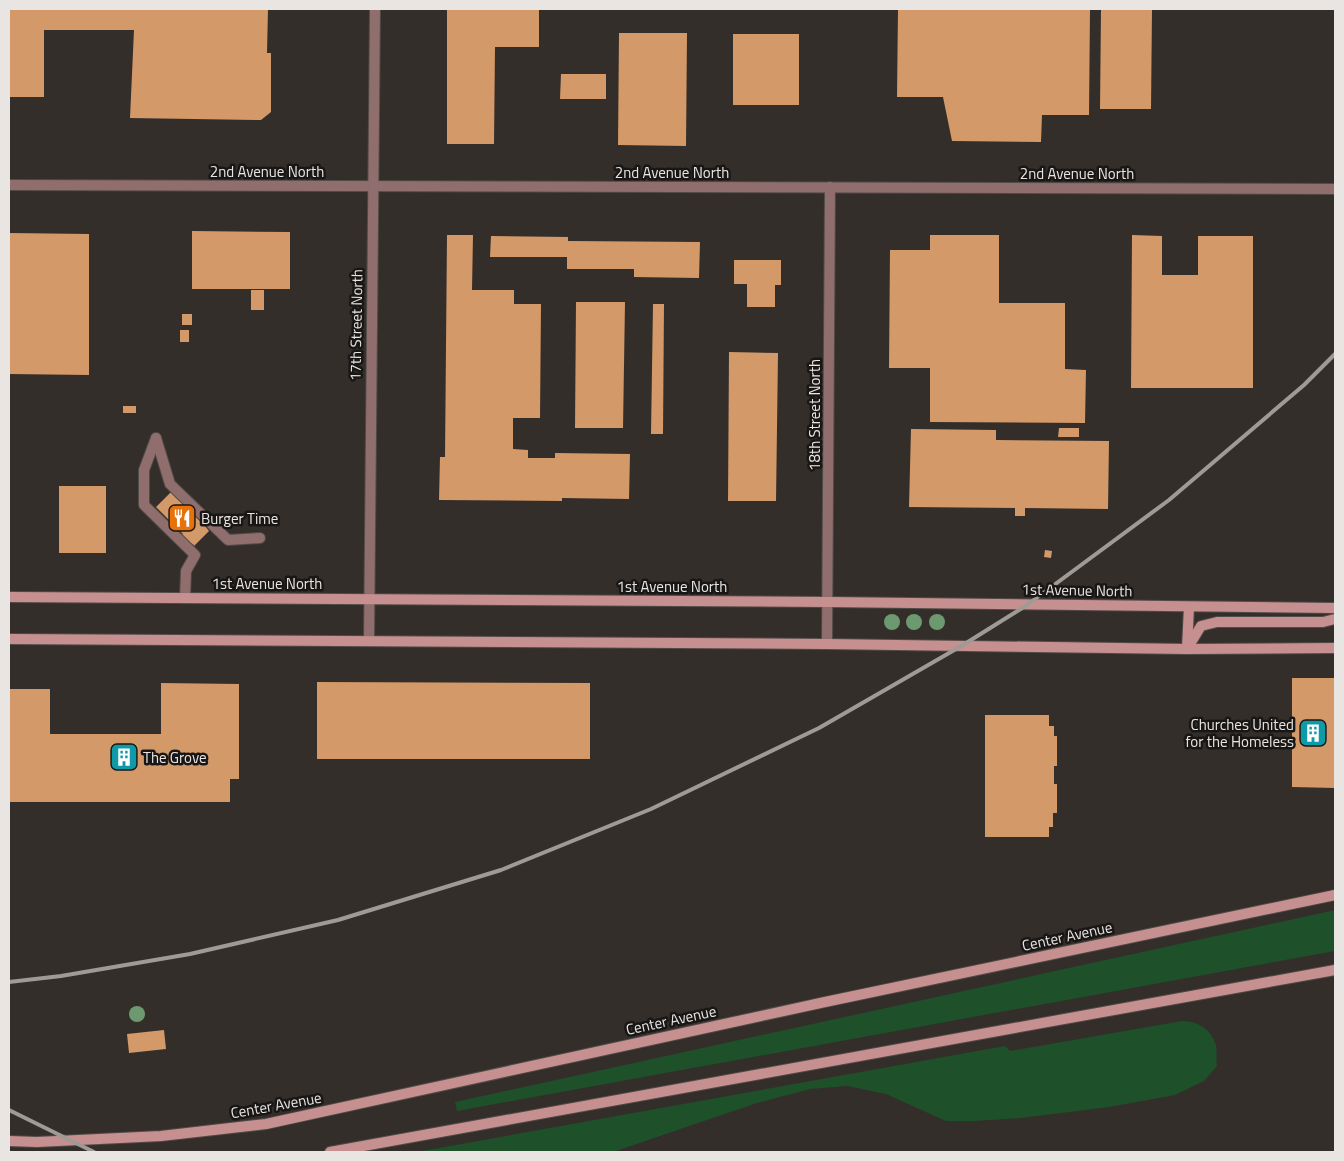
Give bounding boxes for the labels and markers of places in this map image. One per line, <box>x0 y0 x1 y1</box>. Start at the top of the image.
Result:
restaurant icon: Burger Time <box>167 503 197 533</box>
place label: Burger Time <box>201 507 278 530</box>
place label: Churches United for the Homeless <box>1185 713 1294 753</box>
building icon: Churches United for the Homeless <box>1298 718 1328 748</box>
building icon: The Grove <box>109 742 139 772</box>
place label: The Grove <box>143 746 207 769</box>

